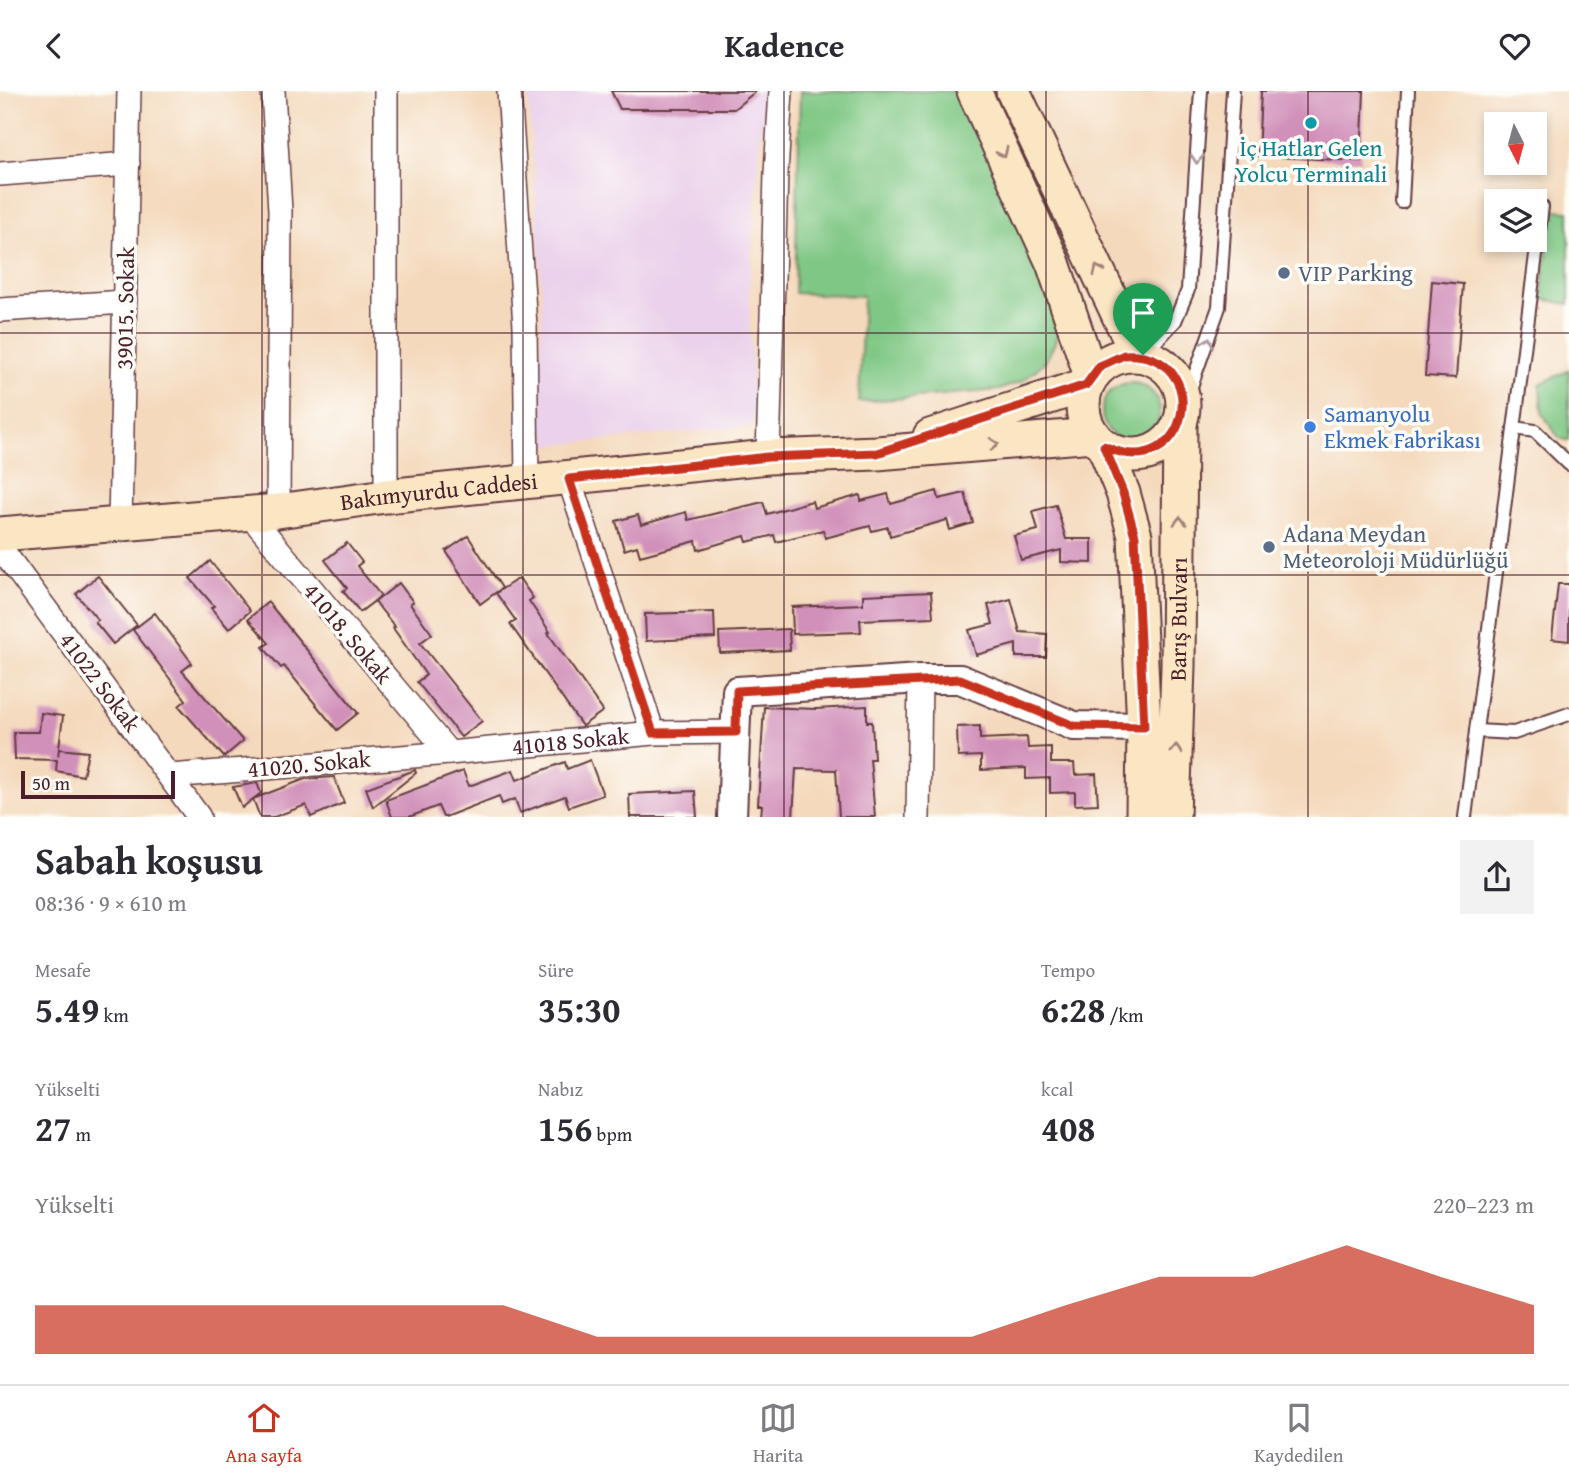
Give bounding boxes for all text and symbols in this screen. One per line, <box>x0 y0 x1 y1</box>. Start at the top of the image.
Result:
text: Kadence <box>724 22 845 69</box>
icon: back <box>35 27 73 65</box>
icon: heart <box>1496 27 1534 65</box>
north arrow <box>1484 112 1547 175</box>
map controls <box>1484 112 1547 252</box>
marker: İç Hatlar Gelen Yolcu Terminali <box>1303 115 1319 131</box>
place label: İç Hatlar Gelen Yolcu Terminali <box>1235 131 1387 190</box>
one-way arrow <box>995 146 1009 158</box>
one-way arrow <box>1190 154 1205 165</box>
button: layers <box>1484 189 1547 252</box>
street label: 39015. Sokak <box>107 246 142 370</box>
place label: VIP Parking <box>1298 256 1413 289</box>
one-way arrow <box>1092 265 1106 277</box>
marker: VIP Parking <box>1276 265 1292 281</box>
pin <box>1113 283 1173 355</box>
icon: arrive <box>1124 294 1162 332</box>
one-way arrow <box>1199 336 1214 348</box>
place label: Samanyolu Ekmek Fabrikası <box>1324 397 1481 456</box>
marker: Samanyolu Ekmek Fabrikası <box>1302 419 1318 435</box>
one-way arrow <box>989 437 1000 452</box>
street label: Bakımyurdu Caddesi <box>338 464 539 518</box>
one-way arrow <box>1172 516 1187 527</box>
place label: Adana Meydan Meteoroloji Müdürlüğü <box>1283 517 1509 576</box>
marker: Adana Meydan Meteoroloji Müdürlüğü <box>1261 539 1277 555</box>
street label: Barış Bulvarı <box>1161 557 1195 682</box>
street label: 41018. Sokak <box>296 575 401 691</box>
street label: 41022 Sokak <box>52 625 149 739</box>
street label: 41018 Sokak <box>510 718 631 763</box>
street label: 41020. Sokak <box>246 742 372 785</box>
one-way arrow <box>1168 743 1183 754</box>
scale bar <box>21 768 175 800</box>
text: 50 m <box>32 769 70 797</box>
text: Sabah koşusu <box>35 832 263 888</box>
button: share <box>1460 840 1534 914</box>
text: 08:36 · 9 × 610 m <box>35 886 187 919</box>
text: Mesafe <box>35 956 91 984</box>
text: Süre <box>538 956 574 984</box>
text: Tempo <box>1041 956 1095 984</box>
text: 5.49 <box>35 984 99 1035</box>
text: 35:30 <box>538 984 620 1035</box>
text: 6:28 <box>1041 984 1105 1035</box>
text: km <box>99 1001 129 1029</box>
text: /km <box>1105 1001 1144 1029</box>
text: Yükselti <box>35 1075 100 1103</box>
text: Nabız <box>538 1075 583 1103</box>
text: kcal <box>1041 1075 1073 1103</box>
text: 27 <box>35 1103 71 1154</box>
text: 156 <box>538 1103 592 1154</box>
text: 408 <box>1041 1103 1095 1154</box>
text: m <box>71 1120 91 1148</box>
text: bpm <box>592 1120 632 1148</box>
text: Yükselti <box>35 1188 114 1221</box>
text: 220–223 m <box>1433 1188 1534 1221</box>
tab: Ana sayfa <box>225 1399 302 1469</box>
tab: Harita <box>753 1399 803 1469</box>
tab: Kaydedilen <box>1254 1399 1343 1469</box>

